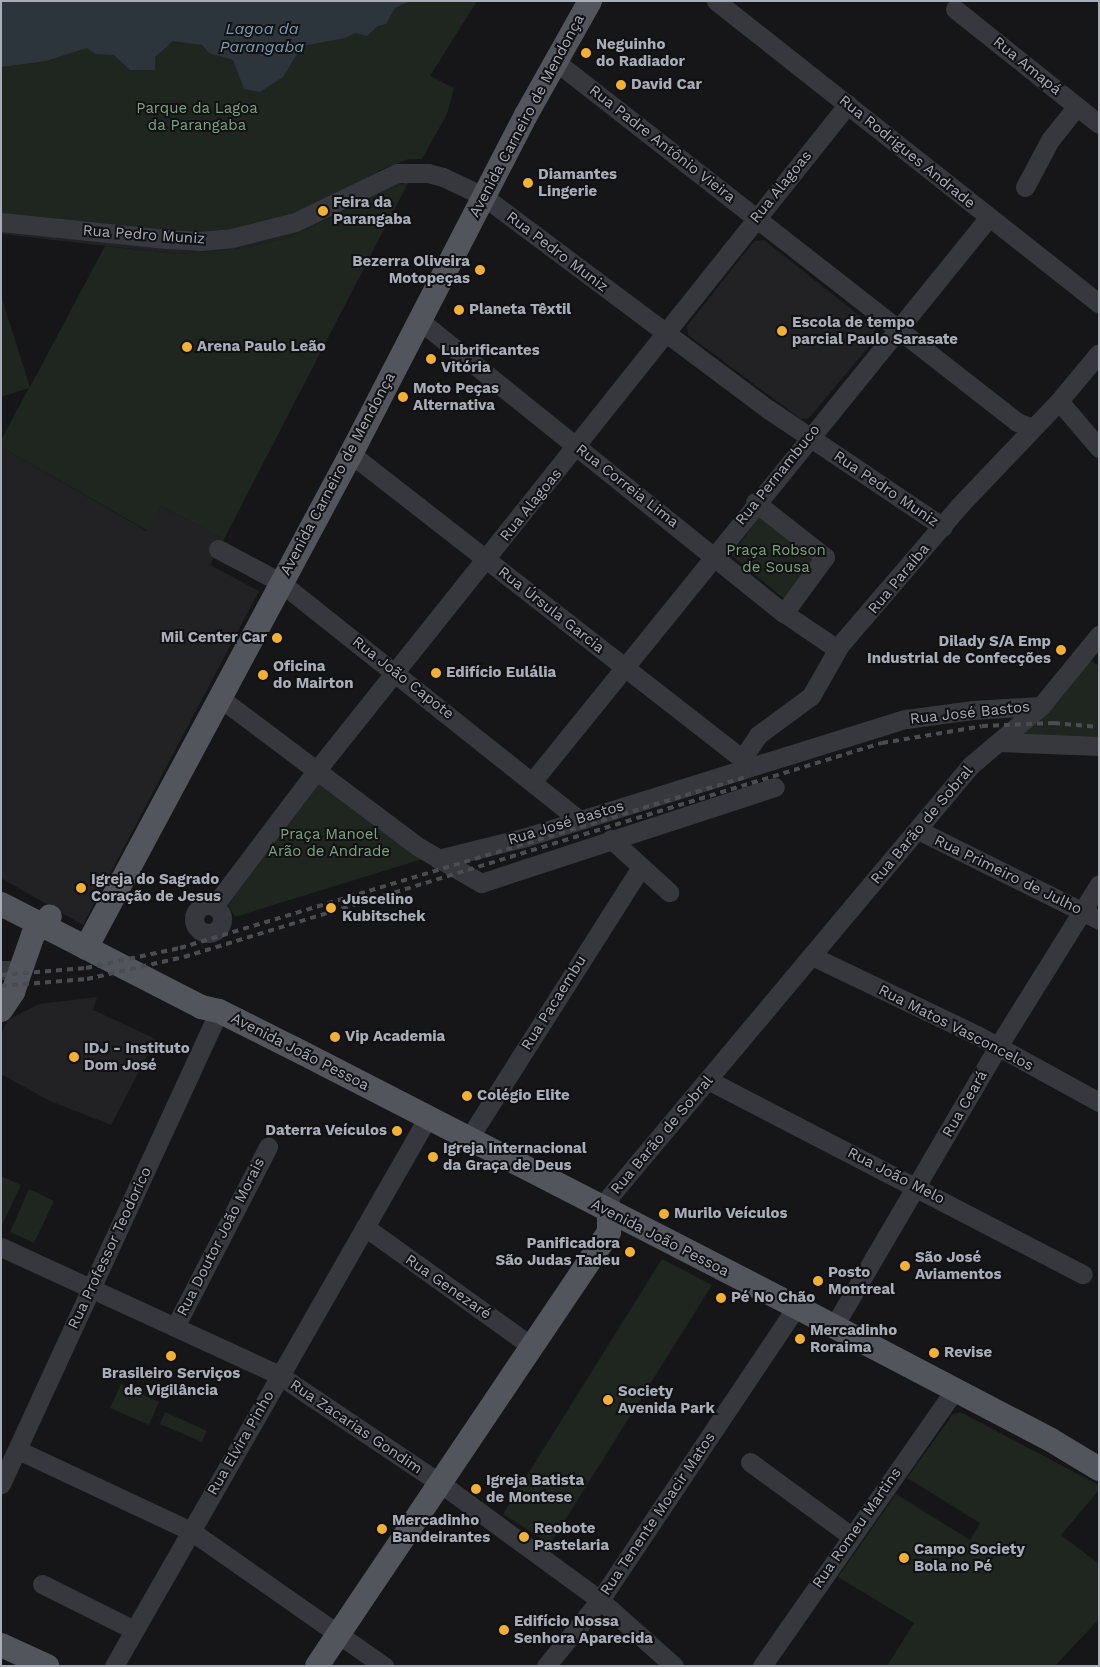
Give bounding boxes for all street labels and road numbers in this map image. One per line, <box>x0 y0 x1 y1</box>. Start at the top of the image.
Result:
street label: Avenida Carneiro de Mendonça <box>466 11 588 221</box>
street label: Rua Amapá <box>989 33 1065 99</box>
street label: Rua Padre Antônio Vieira <box>585 81 739 207</box>
street label: Rua Rodrigues Andrade <box>835 91 979 213</box>
street label: Rua Alagoas <box>746 147 816 227</box>
street label: Rua Pedro Muniz <box>502 208 612 296</box>
street label: Rua Pedro Muniz <box>82 222 206 248</box>
street label: Avenida Carneiro de Mendonça <box>277 369 399 579</box>
street label: Rua Pernambuco <box>732 421 824 529</box>
street label: Rua Correia Lima <box>572 440 682 532</box>
street label: Rua Pedro Muniz <box>830 447 942 531</box>
street label: Rua Alagoas <box>496 465 566 545</box>
street label: Rua Paraíba <box>864 540 934 618</box>
street label: Rua Úrsula Garcia <box>494 563 608 657</box>
street label: Rua João Capote <box>348 633 458 723</box>
street label: Rua José Bastos <box>909 698 1031 728</box>
street label: Rua Barão de Sobral <box>867 762 977 888</box>
street label: Rua José Bastos <box>505 797 627 849</box>
street label: Rua Primeiro de Julho <box>931 831 1085 919</box>
street label: Rua Pacaembu <box>518 952 590 1054</box>
street label: Rua Matos Vasconcelos <box>875 981 1037 1075</box>
street label: Avenida João Pessoa <box>228 1009 372 1095</box>
street label: Rua Ceará <box>939 1067 991 1141</box>
street label: Rua Barão de Sobral <box>607 1072 717 1198</box>
street label: Rua João Melo <box>844 1144 948 1208</box>
street label: Rua Doutor João Morais <box>173 1154 269 1320</box>
street label: Rua Professor Teodorico <box>64 1164 156 1332</box>
street label: Avenida João Pessoa <box>588 1195 732 1281</box>
street label: Rua Genezaré <box>401 1251 495 1323</box>
street label: Rua Zacarias Gondim <box>286 1376 426 1478</box>
street label: Rua Elvira Pinho <box>204 1387 278 1499</box>
street label: Rua Tenente Moacir Matos <box>596 1429 720 1599</box>
street label: Rua Romeu Martins <box>809 1464 905 1592</box>

